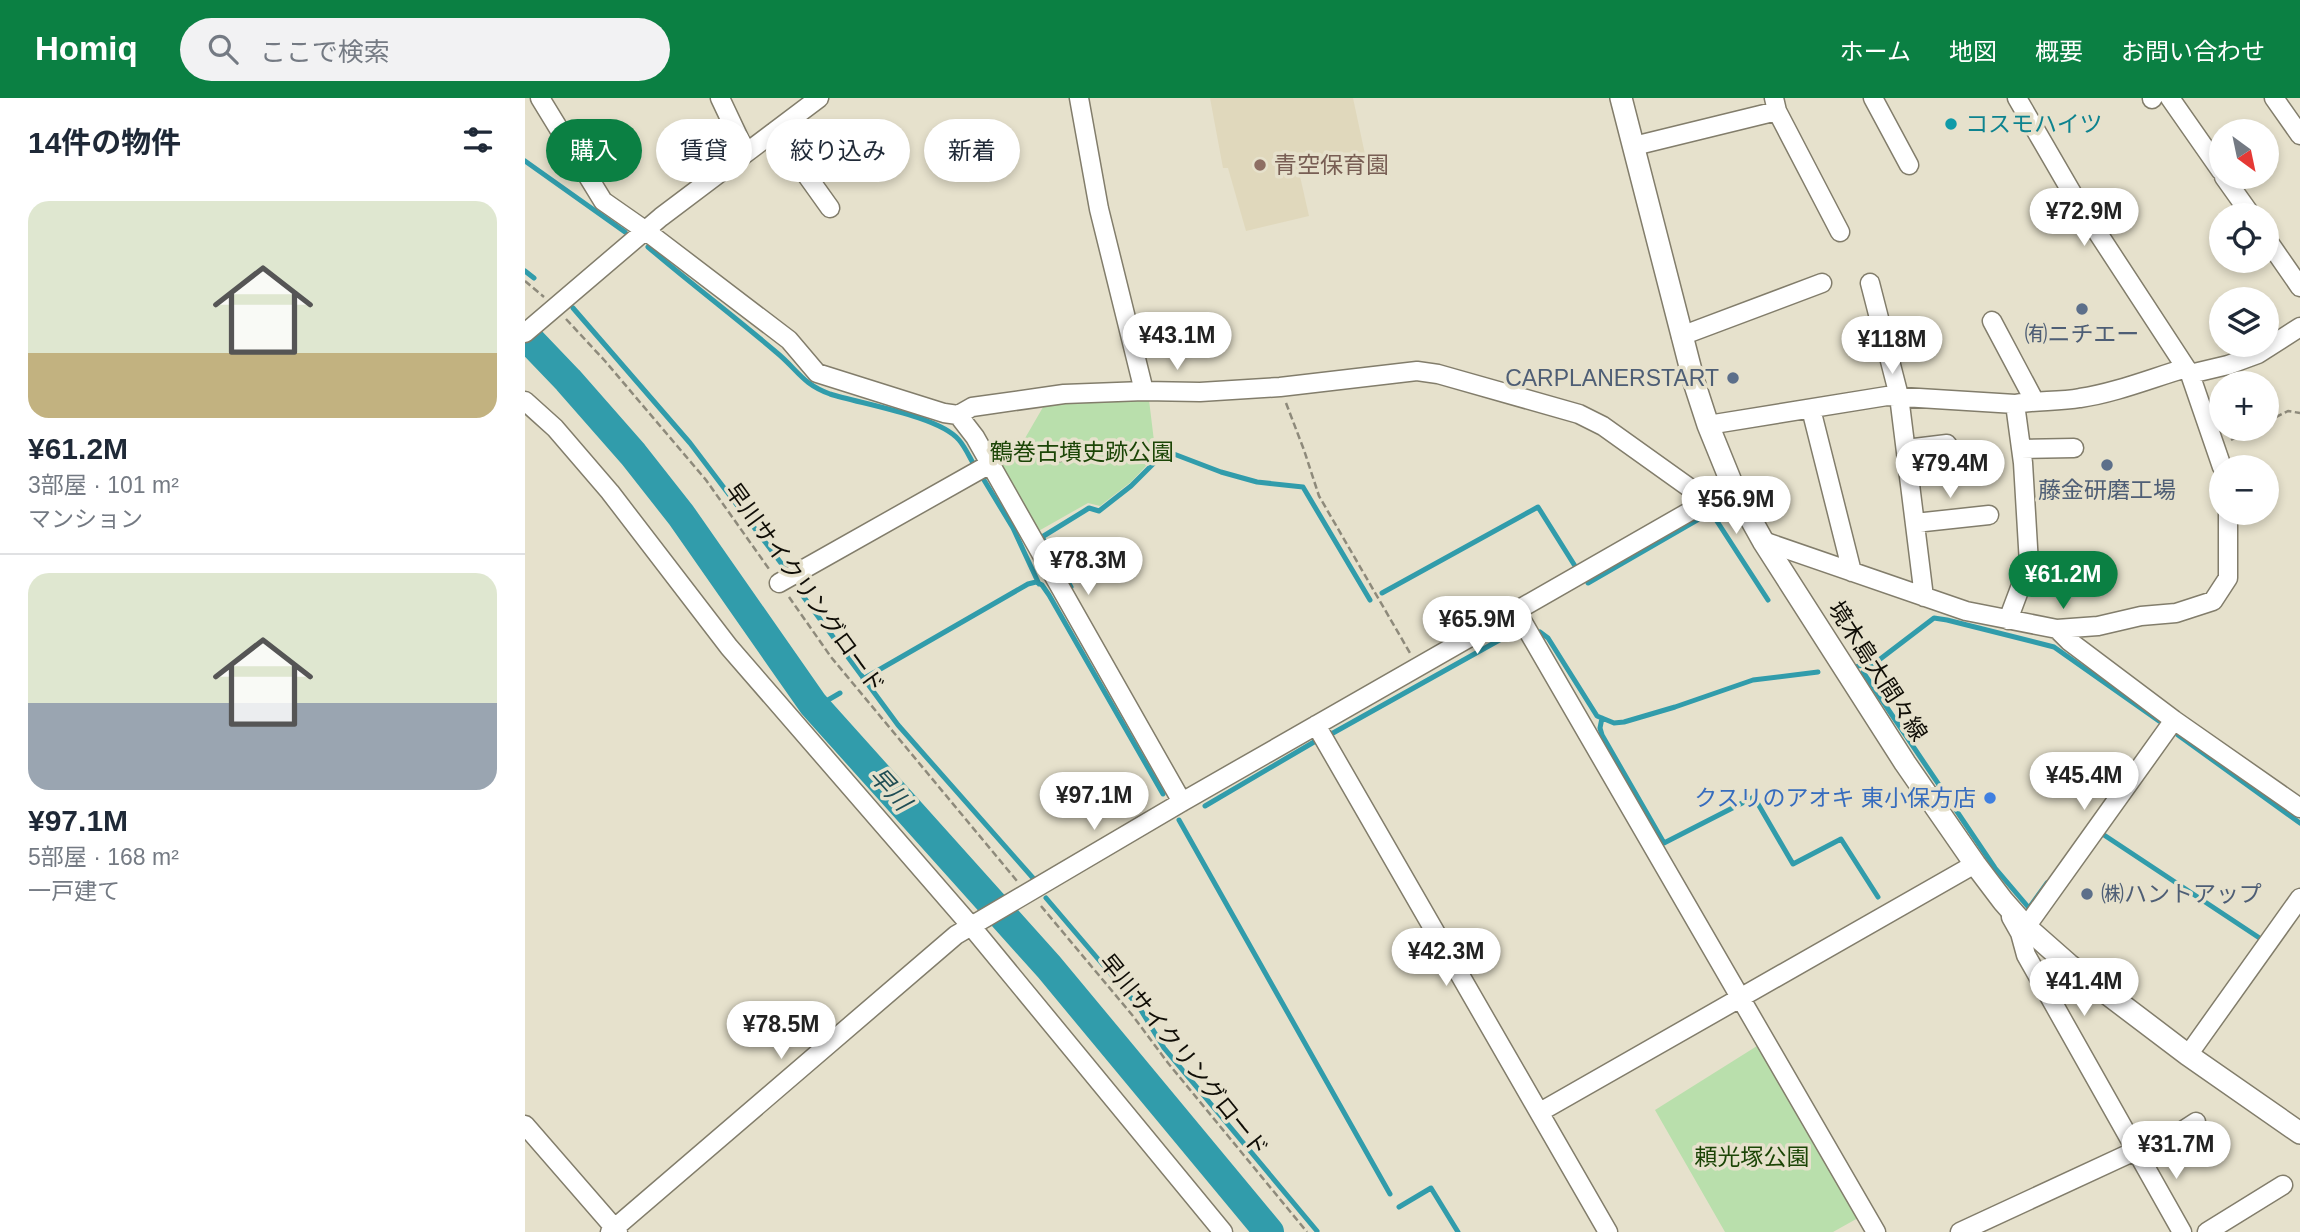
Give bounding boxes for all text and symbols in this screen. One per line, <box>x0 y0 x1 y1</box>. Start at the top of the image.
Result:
search box <box>180 18 670 81</box>
text: Homiq <box>35 30 138 67</box>
icon: search <box>204 30 242 68</box>
text: ここで検索 <box>260 37 390 67</box>
text: ホーム <box>1840 38 1911 65</box>
text: 地図 <box>1949 38 1997 65</box>
text: 概要 <box>2035 38 2083 65</box>
text: お問い合わせ <box>2121 38 2265 65</box>
place label: コスモハイツ <box>1965 111 2103 137</box>
marker: コスモハイツ <box>1943 116 1959 132</box>
chip: 購入 <box>546 119 642 182</box>
chip: 賃貸 <box>656 119 752 182</box>
chip: 絞り込み <box>766 119 910 182</box>
chip: 新着 <box>924 119 1020 182</box>
north arrow <box>2209 119 2279 189</box>
map controls <box>2209 119 2279 525</box>
icon: filters <box>459 121 497 159</box>
text: 14件の物件 <box>28 126 181 159</box>
place label: 青空保育園 <box>1274 152 1389 178</box>
marker: 青空保育園 <box>1252 157 1268 173</box>
pin: ¥72.9M <box>2027 188 2141 248</box>
text: ¥72.9M <box>2046 198 2122 224</box>
button: locate <box>2209 203 2279 273</box>
icon: home <box>200 247 326 373</box>
button: layers <box>2209 287 2279 357</box>
marker: ㈲ニチエー <box>2074 301 2090 317</box>
pin: ¥43.1M <box>1120 313 1234 372</box>
pin: ¥118M <box>1843 316 1941 376</box>
place label: ㈲ニチエー <box>2025 321 2140 347</box>
text: ¥43.1M <box>1139 322 1215 348</box>
text: ¥118M <box>1857 326 1927 352</box>
place label: CARPLANERSTART <box>1505 365 1719 391</box>
marker: CARPLANERSTART <box>1725 370 1741 386</box>
button: + <box>2209 371 2279 441</box>
text: ¥61.2M <box>28 432 128 465</box>
park label: 鶴巻古墳史跡公園 <box>990 439 1174 465</box>
pin: ¥79.4M <box>1893 440 2007 500</box>
text: ¥79.4M <box>1912 450 1988 476</box>
button: − <box>2209 455 2279 525</box>
marker: 藤金研磨工場 <box>2099 457 2115 473</box>
text: 3部屋 · 101 m² <box>28 472 179 498</box>
pin: ¥56.9M <box>1679 476 1793 536</box>
place label: 藤金研磨工場 <box>2038 477 2176 503</box>
street label: 早川サイクリングロード <box>720 478 890 698</box>
text: ¥56.9M <box>1698 486 1774 512</box>
text: マンション <box>28 506 143 532</box>
pin: ¥78.3M <box>1031 538 1145 597</box>
text: ¥78.3M <box>1050 547 1126 573</box>
pin: ¥61.2M <box>2006 552 2120 611</box>
text: ¥61.2M <box>2025 561 2101 587</box>
pin: ¥65.9M <box>1420 596 1534 656</box>
street label: 境木島大間々線 <box>1823 596 1933 746</box>
text: ¥65.9M <box>1439 606 1515 632</box>
icon: home <box>200 619 326 745</box>
pin: ¥45.4M <box>2027 752 2141 812</box>
water label: 早川 <box>864 762 918 818</box>
text: ¥45.4M <box>2046 762 2122 788</box>
pin: ¥97.1M <box>1037 772 1151 832</box>
text: ¥97.1M <box>1056 782 1132 808</box>
place label: クスリのアオキ 東小保方店 <box>1694 785 1976 811</box>
marker: クスリのアオキ 東小保方店 <box>1982 790 1998 806</box>
text: ¥97.1M <box>28 804 128 837</box>
text: 5部屋 · 168 m² <box>28 844 179 870</box>
text: 一戸建て <box>28 878 120 904</box>
place label: ㈱ハントアップ <box>2101 881 2262 907</box>
marker: ㈱ハントアップ <box>2079 886 2095 902</box>
pin: ¥42.3M <box>1389 928 1503 988</box>
text: ¥42.3M <box>1408 938 1484 964</box>
street label: 早川サイクリングロード <box>1094 949 1274 1161</box>
pin: ¥41.4M <box>2027 958 2141 1018</box>
text: ¥41.4M <box>2046 968 2122 994</box>
pin: ¥78.5M <box>724 1002 838 1061</box>
text: ¥78.5M <box>743 1011 819 1037</box>
pin: ¥31.7M <box>2119 1122 2233 1181</box>
text: ¥31.7M <box>2138 1131 2214 1157</box>
park label: 頼光塚公園 <box>1695 1144 1810 1170</box>

